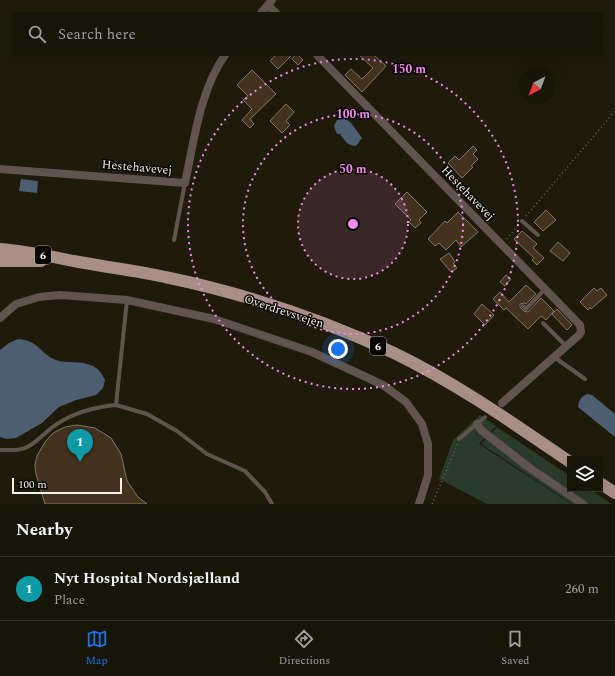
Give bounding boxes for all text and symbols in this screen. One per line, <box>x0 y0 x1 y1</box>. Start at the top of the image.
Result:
search box <box>12 12 603 56</box>
icon: search <box>26 23 48 45</box>
text: Search here <box>58 23 136 46</box>
text: 150 m <box>392 60 426 79</box>
north arrow <box>519 68 555 104</box>
text: 100 m <box>336 105 370 124</box>
street label: Hestehavevej <box>101 155 173 180</box>
text: 50 m <box>339 160 367 179</box>
street label: Hestehavevej <box>436 161 499 225</box>
centre of rings <box>346 217 360 231</box>
road number: 6 <box>35 246 51 264</box>
street label: Overdrevsvejen <box>242 290 326 333</box>
road number: 6 <box>370 337 386 355</box>
your location <box>328 339 348 359</box>
pin: 1 <box>67 429 93 462</box>
map controls <box>567 456 603 492</box>
button: layers <box>567 456 603 492</box>
scale bar <box>12 476 122 495</box>
text: 100 m <box>18 476 47 493</box>
text: Nearby <box>16 517 72 543</box>
text: Nyt Hospital Nordsjælland <box>54 567 240 590</box>
text: 1 <box>25 579 33 599</box>
text: 260 m <box>565 579 599 599</box>
text: Place <box>54 590 85 610</box>
tab: Map <box>86 628 108 669</box>
tab: Directions <box>279 628 330 669</box>
tab: Saved <box>501 628 529 669</box>

